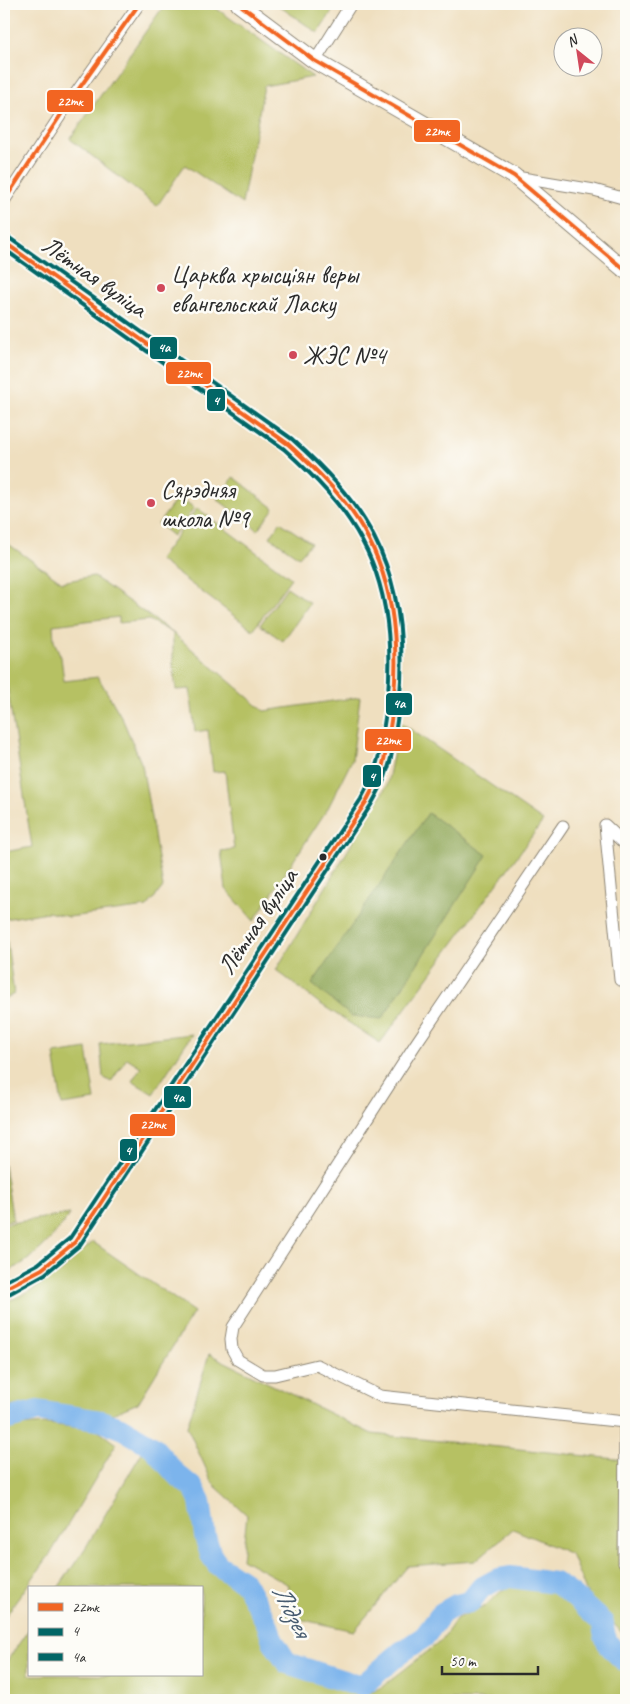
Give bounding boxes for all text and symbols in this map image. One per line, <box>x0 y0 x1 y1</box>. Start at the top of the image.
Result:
north arrow <box>552 28 602 78</box>
text: N <box>564 30 582 51</box>
line badge: 22тк <box>46 89 94 113</box>
text: 22тк <box>57 93 84 110</box>
line badge: 22тк <box>413 119 461 143</box>
text: 22тк <box>424 123 451 140</box>
street label: Лётная вуліца <box>36 229 155 326</box>
place label: Царква хрысціян веры евангельскай Ласку <box>171 259 360 320</box>
marker: Царква хрысціян веры евангельскай Ласку <box>155 282 167 294</box>
line badge: 4а <box>149 336 178 360</box>
text: 4а <box>158 339 172 356</box>
place label: ЖЭС №4 <box>303 340 388 372</box>
marker: ЖЭС №4 <box>287 349 299 361</box>
line badge: 22тк <box>165 361 212 385</box>
text: 22тк <box>176 365 203 382</box>
line badge: 4 <box>206 388 226 412</box>
text: 4 <box>213 392 221 409</box>
place label: Сярэдняя школа №9 <box>161 474 251 535</box>
marker: Сярэдняя школа №9 <box>145 497 157 509</box>
line badge: 4а <box>385 692 413 716</box>
text: 4а <box>393 695 407 712</box>
line badge: 22тк <box>364 728 412 752</box>
text: 22тк <box>375 732 402 749</box>
line badge: 4 <box>362 764 382 788</box>
text: 4 <box>369 768 377 785</box>
unlabelled marker <box>318 852 328 862</box>
street label: Лётная вуліца <box>211 861 306 981</box>
line badge: 4а <box>163 1085 192 1109</box>
text: 4а <box>172 1089 186 1106</box>
line badge: 22тк <box>129 1113 176 1137</box>
text: 22тк <box>140 1116 167 1133</box>
line badge: 4 <box>119 1138 138 1162</box>
text: 4 <box>125 1142 133 1159</box>
water label: Лідзея <box>265 1579 320 1645</box>
legend <box>28 1586 202 1676</box>
text: 22тк <box>72 1598 100 1617</box>
text: 4 <box>72 1622 80 1641</box>
scale bar <box>442 1644 539 1676</box>
text: 4а <box>72 1648 87 1667</box>
text: 50 m <box>450 1652 477 1671</box>

